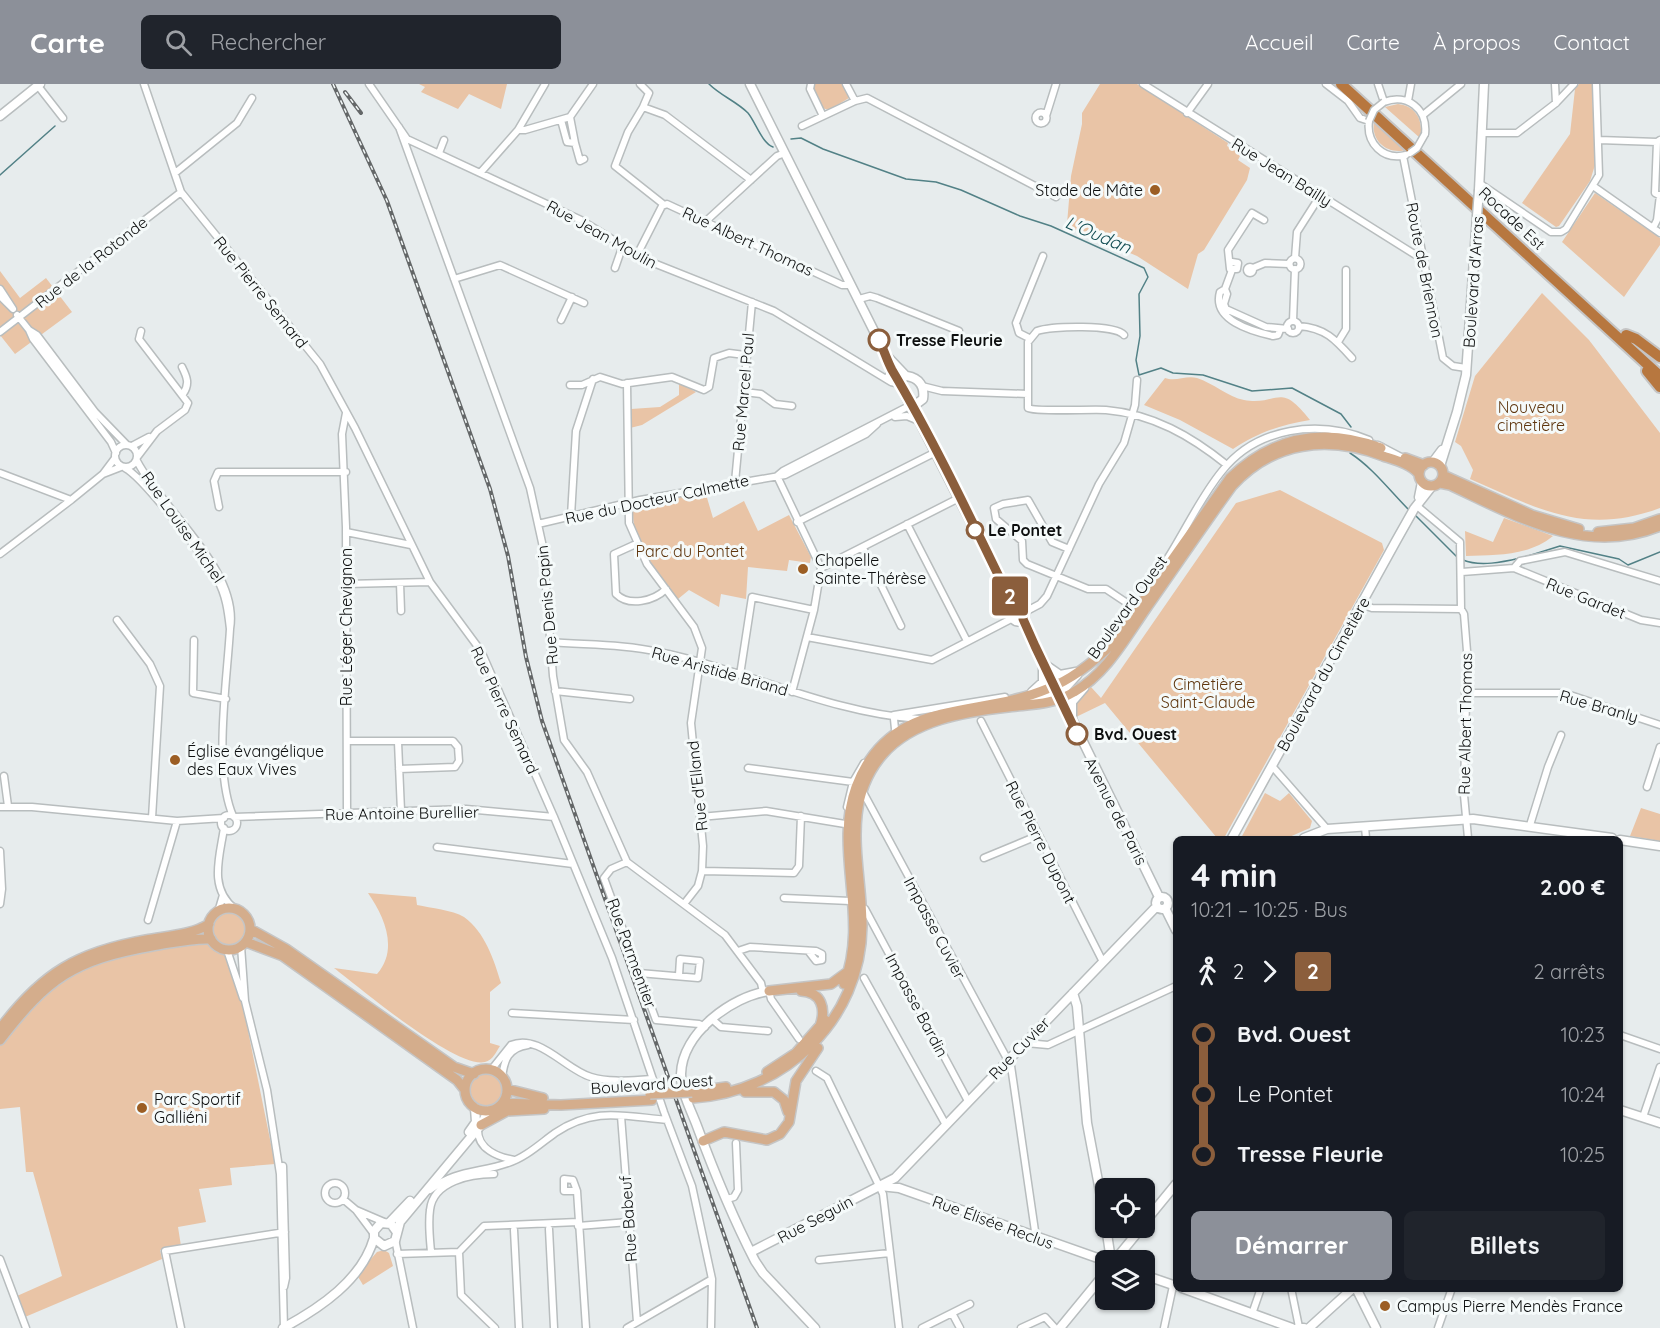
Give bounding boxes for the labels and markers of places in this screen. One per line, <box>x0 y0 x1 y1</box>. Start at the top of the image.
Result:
place label: Stade de Mâte <box>1035 180 1143 200</box>
marker: Stade de Mâte <box>1148 183 1162 197</box>
marker: Tresse Fleurie <box>868 329 890 351</box>
place label: Tresse Fleurie <box>896 330 1003 350</box>
place label: Le Pontet <box>988 520 1062 540</box>
marker: Le Pontet <box>966 521 984 539</box>
place label: Chapelle Sainte-Thérèse <box>815 550 926 588</box>
marker: Chapelle Sainte-Thérèse <box>796 562 810 576</box>
marker: Bvd. Ouest <box>1066 723 1088 745</box>
place label: Bvd. Ouest <box>1094 724 1177 744</box>
place label: Église évangélique des Eaux Vives <box>187 741 324 779</box>
marker: Église évangélique des Eaux Vives <box>168 753 182 767</box>
place label: Parc Sportif Galliéni <box>154 1089 241 1127</box>
marker: Parc Sportif Galliéni <box>135 1101 149 1115</box>
place label: Campus Pierre Mendès France <box>1397 1296 1623 1316</box>
marker: Campus Pierre Mendès France <box>1378 1299 1392 1313</box>

